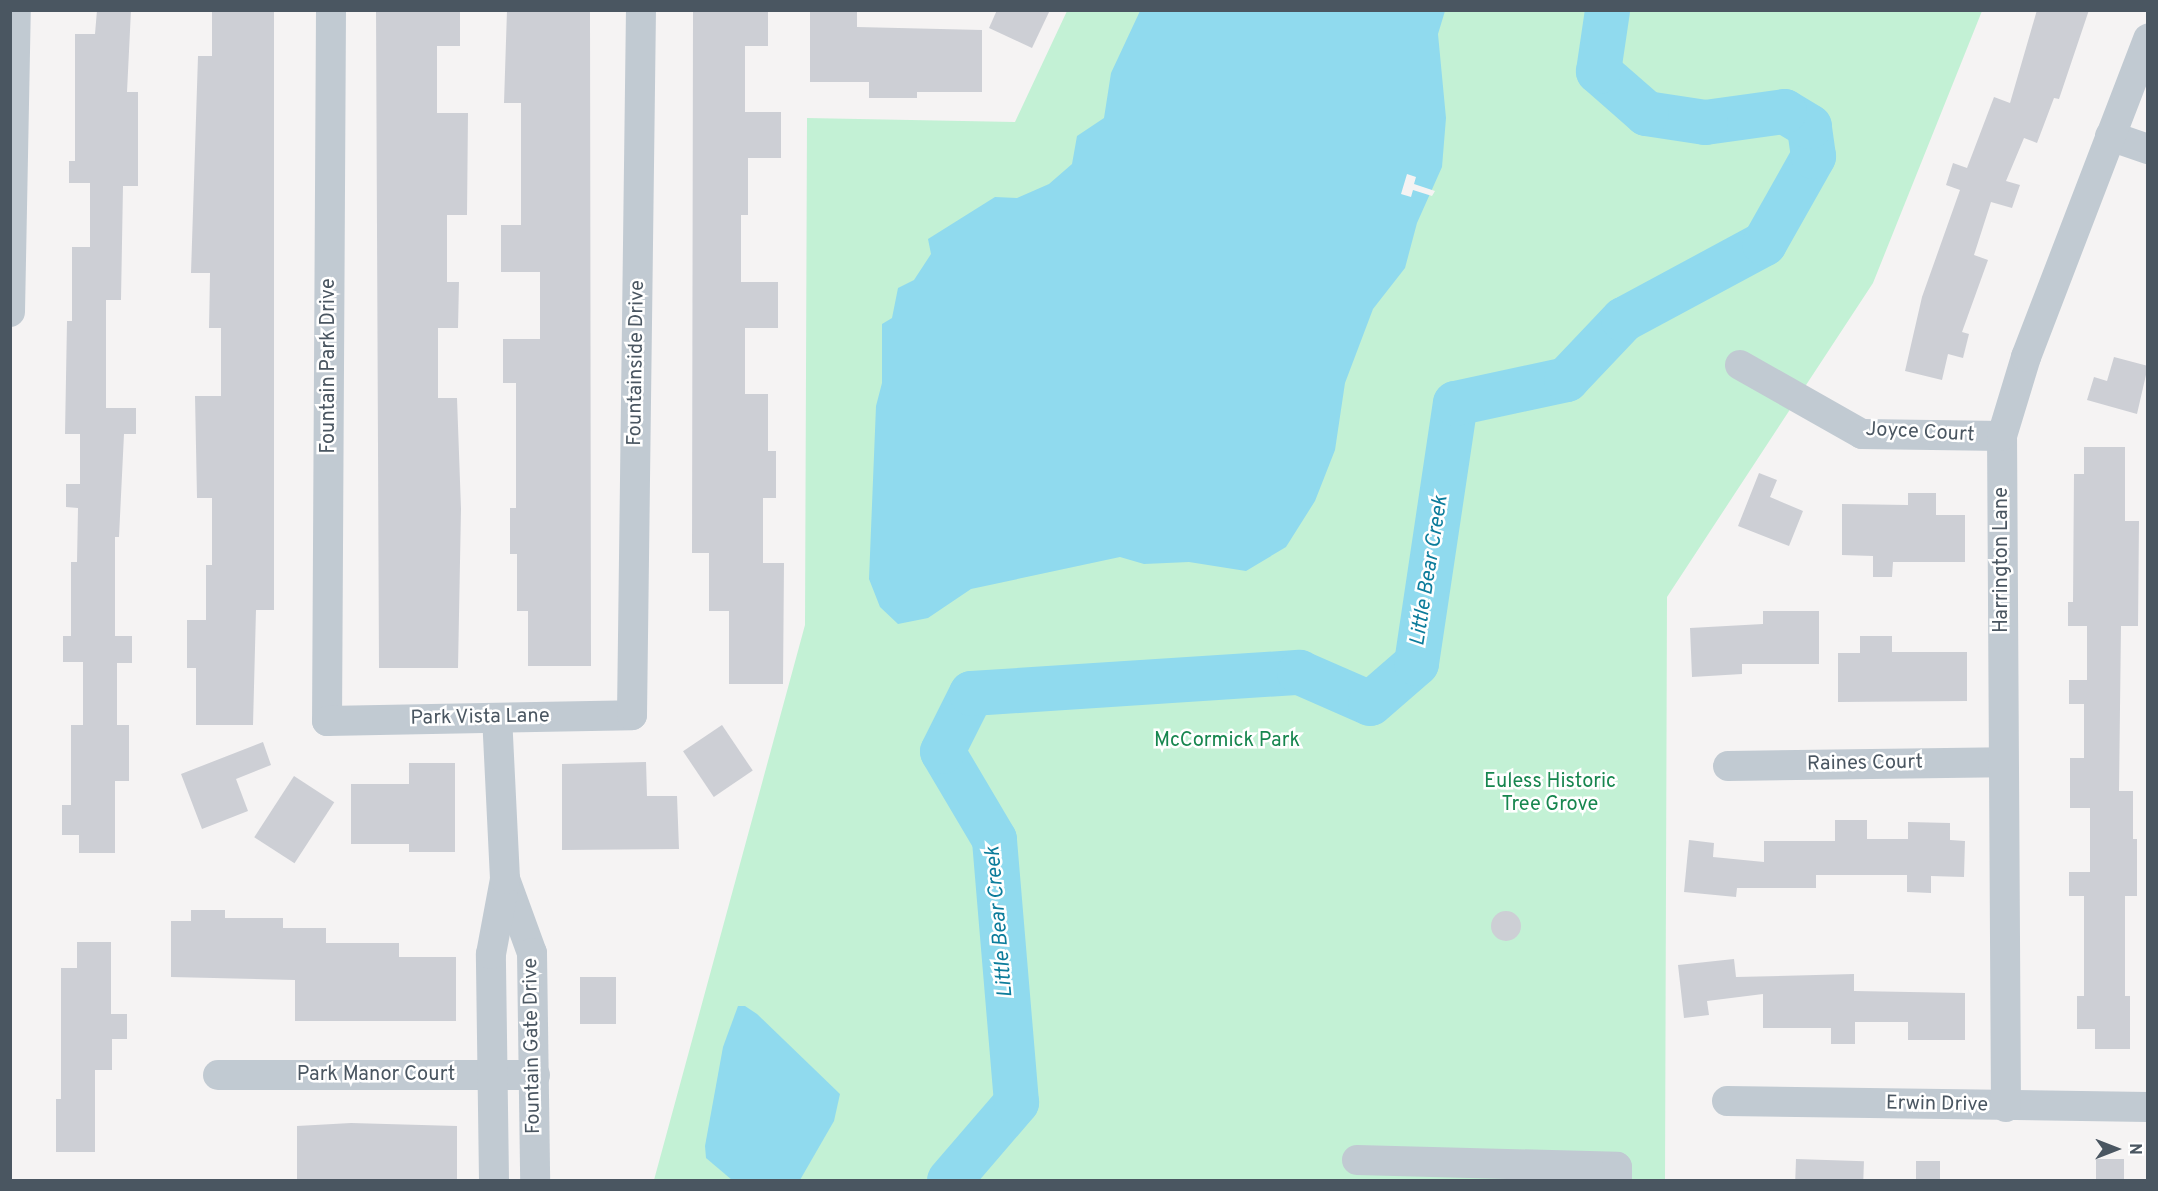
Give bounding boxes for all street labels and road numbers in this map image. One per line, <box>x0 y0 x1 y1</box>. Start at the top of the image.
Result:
street label: Fountain Park Drive <box>317 278 341 454</box>
street label: Fountainside Drive <box>624 280 650 446</box>
street label: Joyce Court <box>1865 418 1975 448</box>
street label: Harrington Lane <box>1990 487 2014 633</box>
street label: Park Vista Lane <box>410 705 550 731</box>
street label: Raines Court <box>1807 751 1923 777</box>
street label: Fountain Gate Drive <box>519 958 547 1134</box>
street label: Park Manor Court <box>297 1063 455 1087</box>
street label: Erwin Drive <box>1886 1092 1988 1118</box>

